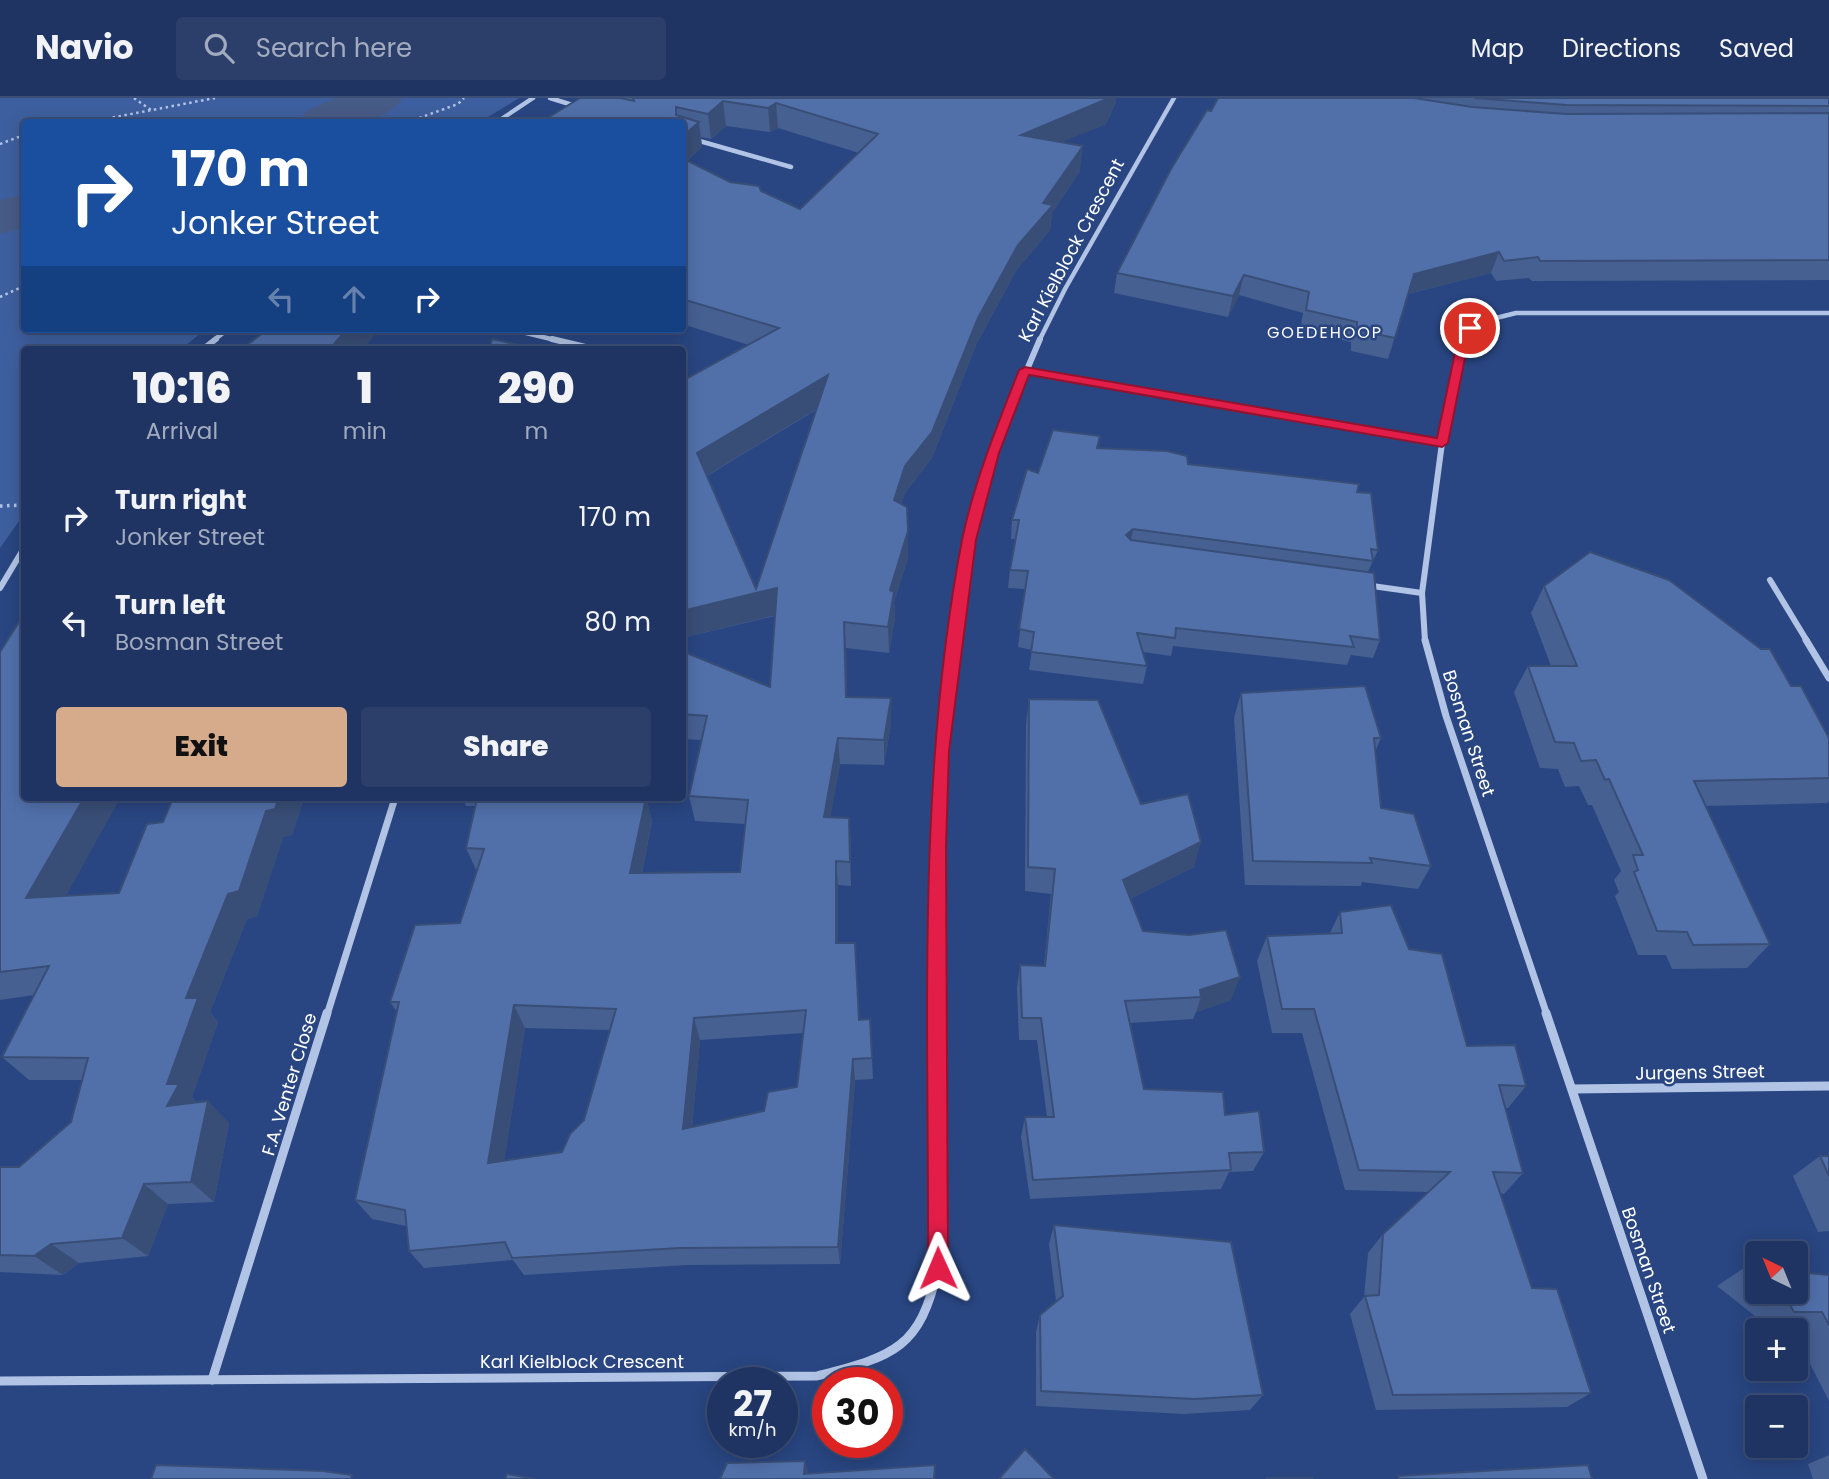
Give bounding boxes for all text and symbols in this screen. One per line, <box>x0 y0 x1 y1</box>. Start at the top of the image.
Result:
search box <box>176 17 666 80</box>
text: Navio <box>35 24 134 71</box>
icon: search <box>200 29 238 67</box>
text: Search here <box>256 30 412 66</box>
text: Map <box>1471 32 1524 65</box>
text: Directions <box>1562 32 1681 65</box>
text: Saved <box>1719 32 1794 65</box>
text: 170 m <box>171 135 310 203</box>
icon: right <box>56 147 147 238</box>
street label: Karl Kielblock Crescent <box>1012 154 1130 346</box>
text: Jonker Street <box>171 200 379 245</box>
icon: left <box>262 280 300 318</box>
icon: ahead <box>335 280 373 318</box>
icon: right <box>408 280 446 318</box>
pin <box>1440 298 1500 358</box>
icon: arrive <box>1451 309 1489 347</box>
district label: GOEDEHOOP <box>1267 321 1383 344</box>
text: 10:16 <box>132 359 232 418</box>
text: 1 <box>357 359 373 418</box>
text: 290 <box>498 359 575 418</box>
text: Arrival <box>146 415 218 447</box>
text: min <box>343 415 387 447</box>
text: m <box>525 415 548 447</box>
text: Turn right <box>115 482 247 518</box>
icon: right <box>56 499 94 537</box>
text: 170 m <box>578 499 651 535</box>
text: Jonker Street <box>115 521 265 553</box>
text: Turn left <box>115 587 226 623</box>
icon: left <box>56 604 94 642</box>
text: 80 m <box>585 604 651 640</box>
text: Bosman Street <box>115 626 283 658</box>
street label: Bosman Street <box>1437 667 1501 799</box>
button: Exit <box>56 707 347 787</box>
button: Share <box>361 707 651 787</box>
street label: F.A. Venter Close <box>255 1010 323 1158</box>
street label: Jurgens Street <box>1635 1058 1765 1086</box>
street label: Bosman Street <box>1616 1204 1682 1336</box>
position arrow <box>901 1231 975 1305</box>
north arrow <box>1745 1241 1808 1304</box>
map controls <box>1745 1241 1808 1458</box>
button: + <box>1745 1318 1808 1381</box>
street label: Karl Kielblock Crescent <box>480 1349 684 1374</box>
speed limit sign: 30 <box>812 1367 903 1458</box>
text: 27 <box>733 1379 772 1428</box>
button: − <box>1745 1395 1808 1458</box>
text: km/h <box>729 1417 776 1442</box>

